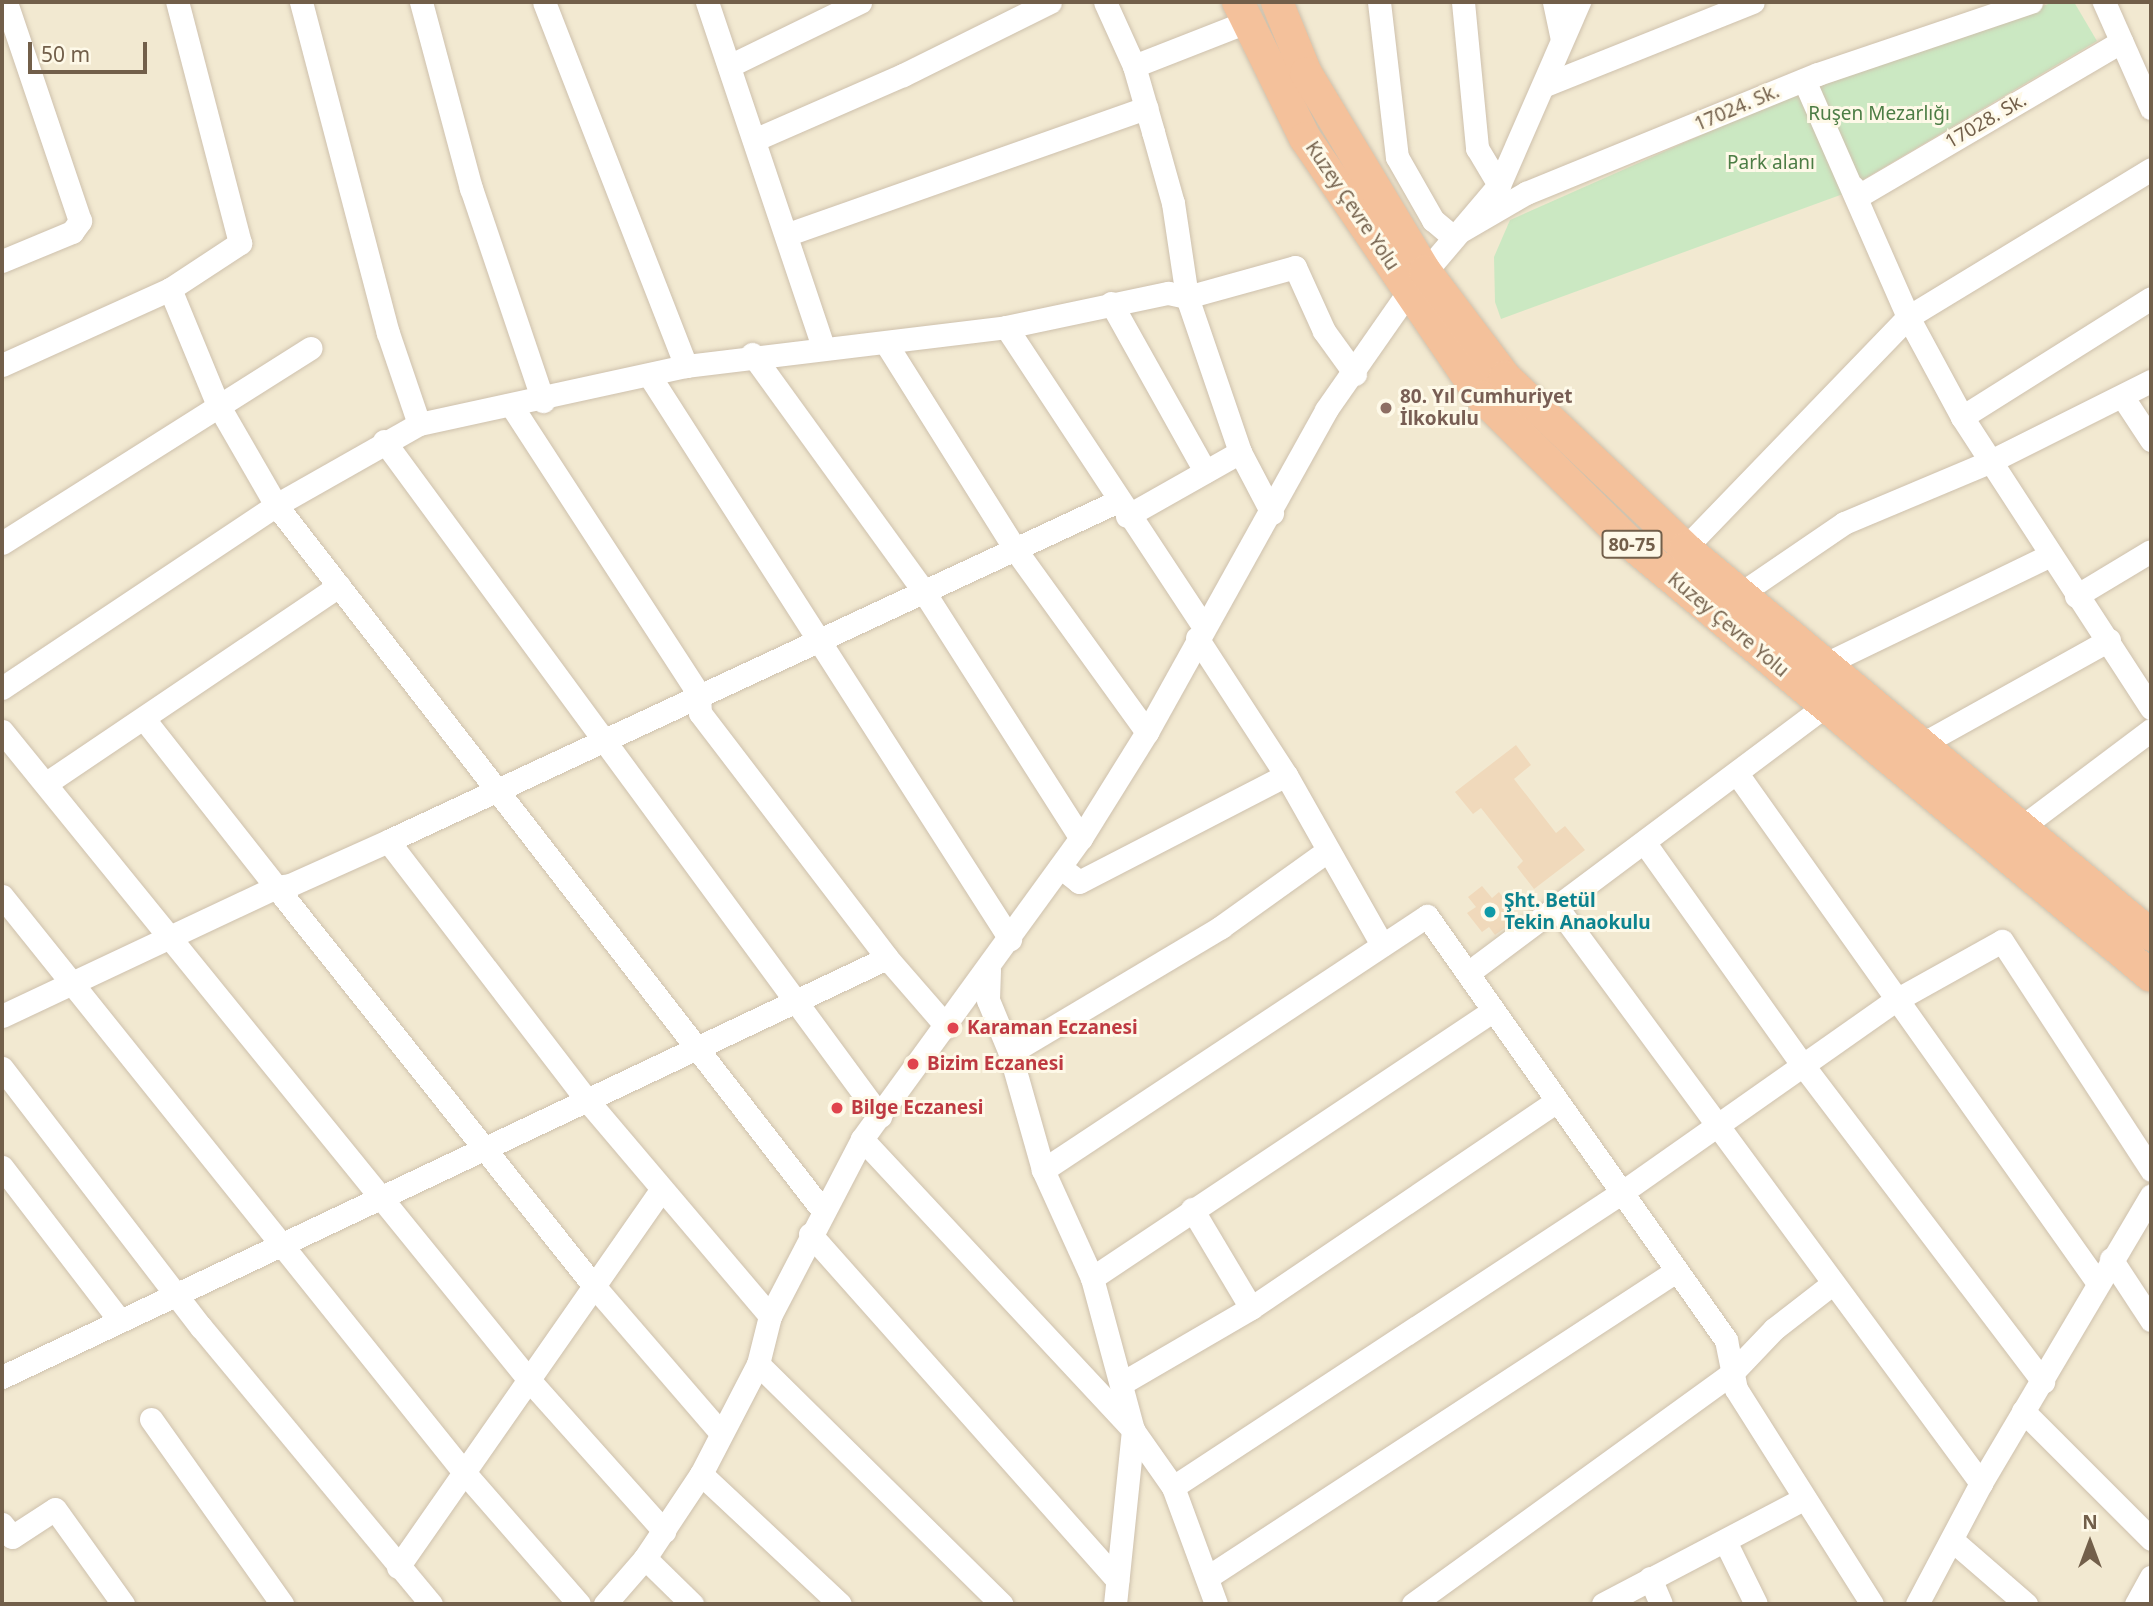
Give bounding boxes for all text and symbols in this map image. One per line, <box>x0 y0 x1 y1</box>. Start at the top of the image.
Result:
scale bar <box>32 28 150 72</box>
text: 50 m <box>41 40 90 68</box>
street label: 17024. Sk. <box>1691 80 1783 136</box>
street label: 17028. Sk. <box>1941 89 2031 153</box>
park label: Ruşen Mezarlığı <box>1808 103 1950 125</box>
street label: Kuzey Çevre Yolu <box>1300 137 1404 275</box>
park label: Park alanı <box>1727 152 1815 174</box>
place label: 80. Yıl Cumhuriyet İlkokulu <box>1400 386 1573 430</box>
marker: 80. Yıl Cumhuriyet İlkokulu <box>1378 400 1394 416</box>
road number: 80-75 <box>1600 530 1664 558</box>
street label: Kuzey Çevre Yolu <box>1663 568 1793 682</box>
place label: Şht. Betül Tekin Anaokulu <box>1504 890 1651 934</box>
marker: Şht. Betül Tekin Anaokulu <box>1482 904 1498 920</box>
place label: Karaman Eczanesi <box>967 1017 1138 1039</box>
marker: Karaman Eczanesi <box>945 1020 961 1036</box>
place label: Bizim Eczanesi <box>927 1053 1064 1075</box>
marker: Bizim Eczanesi <box>905 1056 921 1072</box>
place label: Bilge Eczanesi <box>851 1097 983 1119</box>
marker: Bilge Eczanesi <box>829 1100 845 1116</box>
north arrow <box>2055 1508 2125 1578</box>
text: N <box>2082 1509 2098 1535</box>

